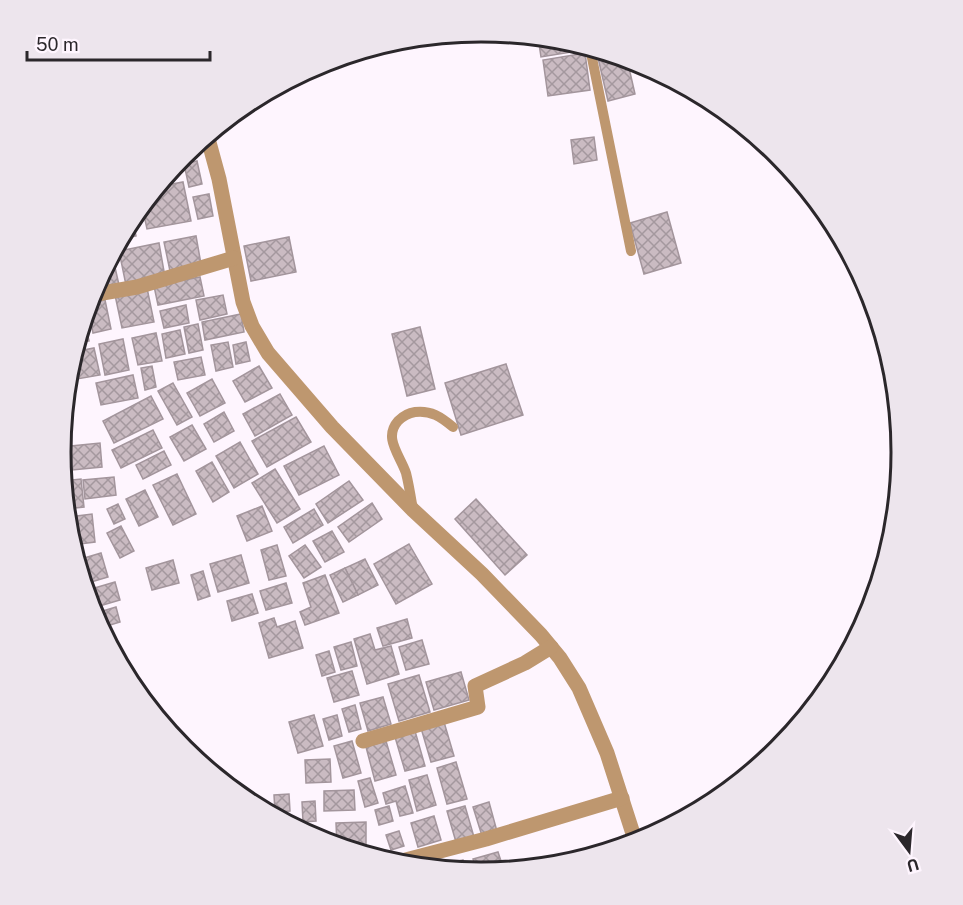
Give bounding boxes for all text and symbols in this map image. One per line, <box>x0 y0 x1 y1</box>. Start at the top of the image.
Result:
scale bar <box>27 24 210 62</box>
text: 50 m <box>36 34 79 55</box>
north arrow <box>879 821 939 881</box>
text: U <box>905 854 921 876</box>

